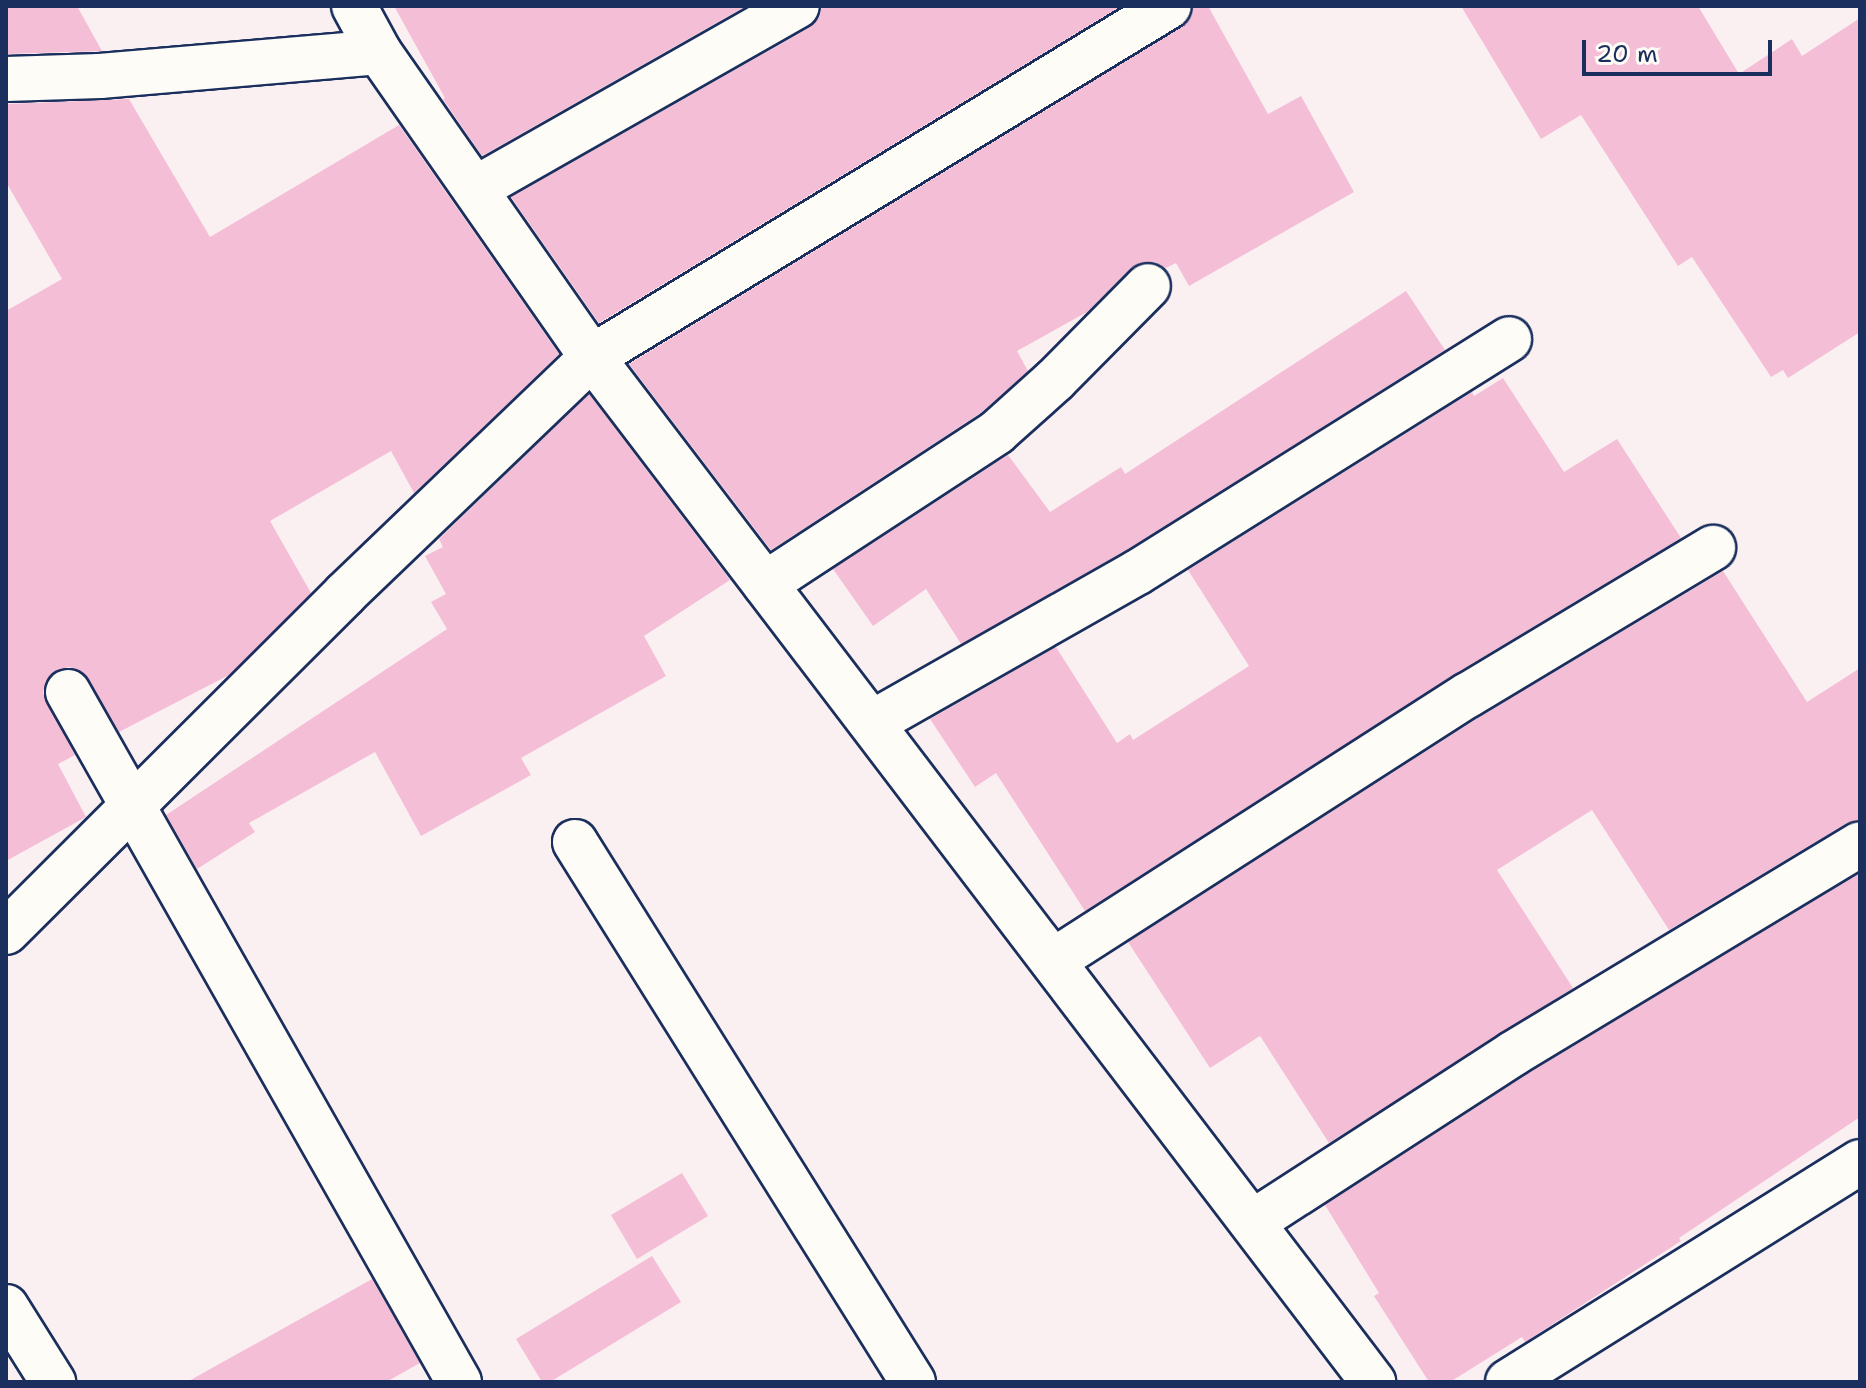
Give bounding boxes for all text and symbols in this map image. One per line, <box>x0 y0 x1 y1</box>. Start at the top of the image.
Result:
scale bar <box>1586 24 1776 74</box>
text: 20 m <box>1596 38 1658 70</box>

